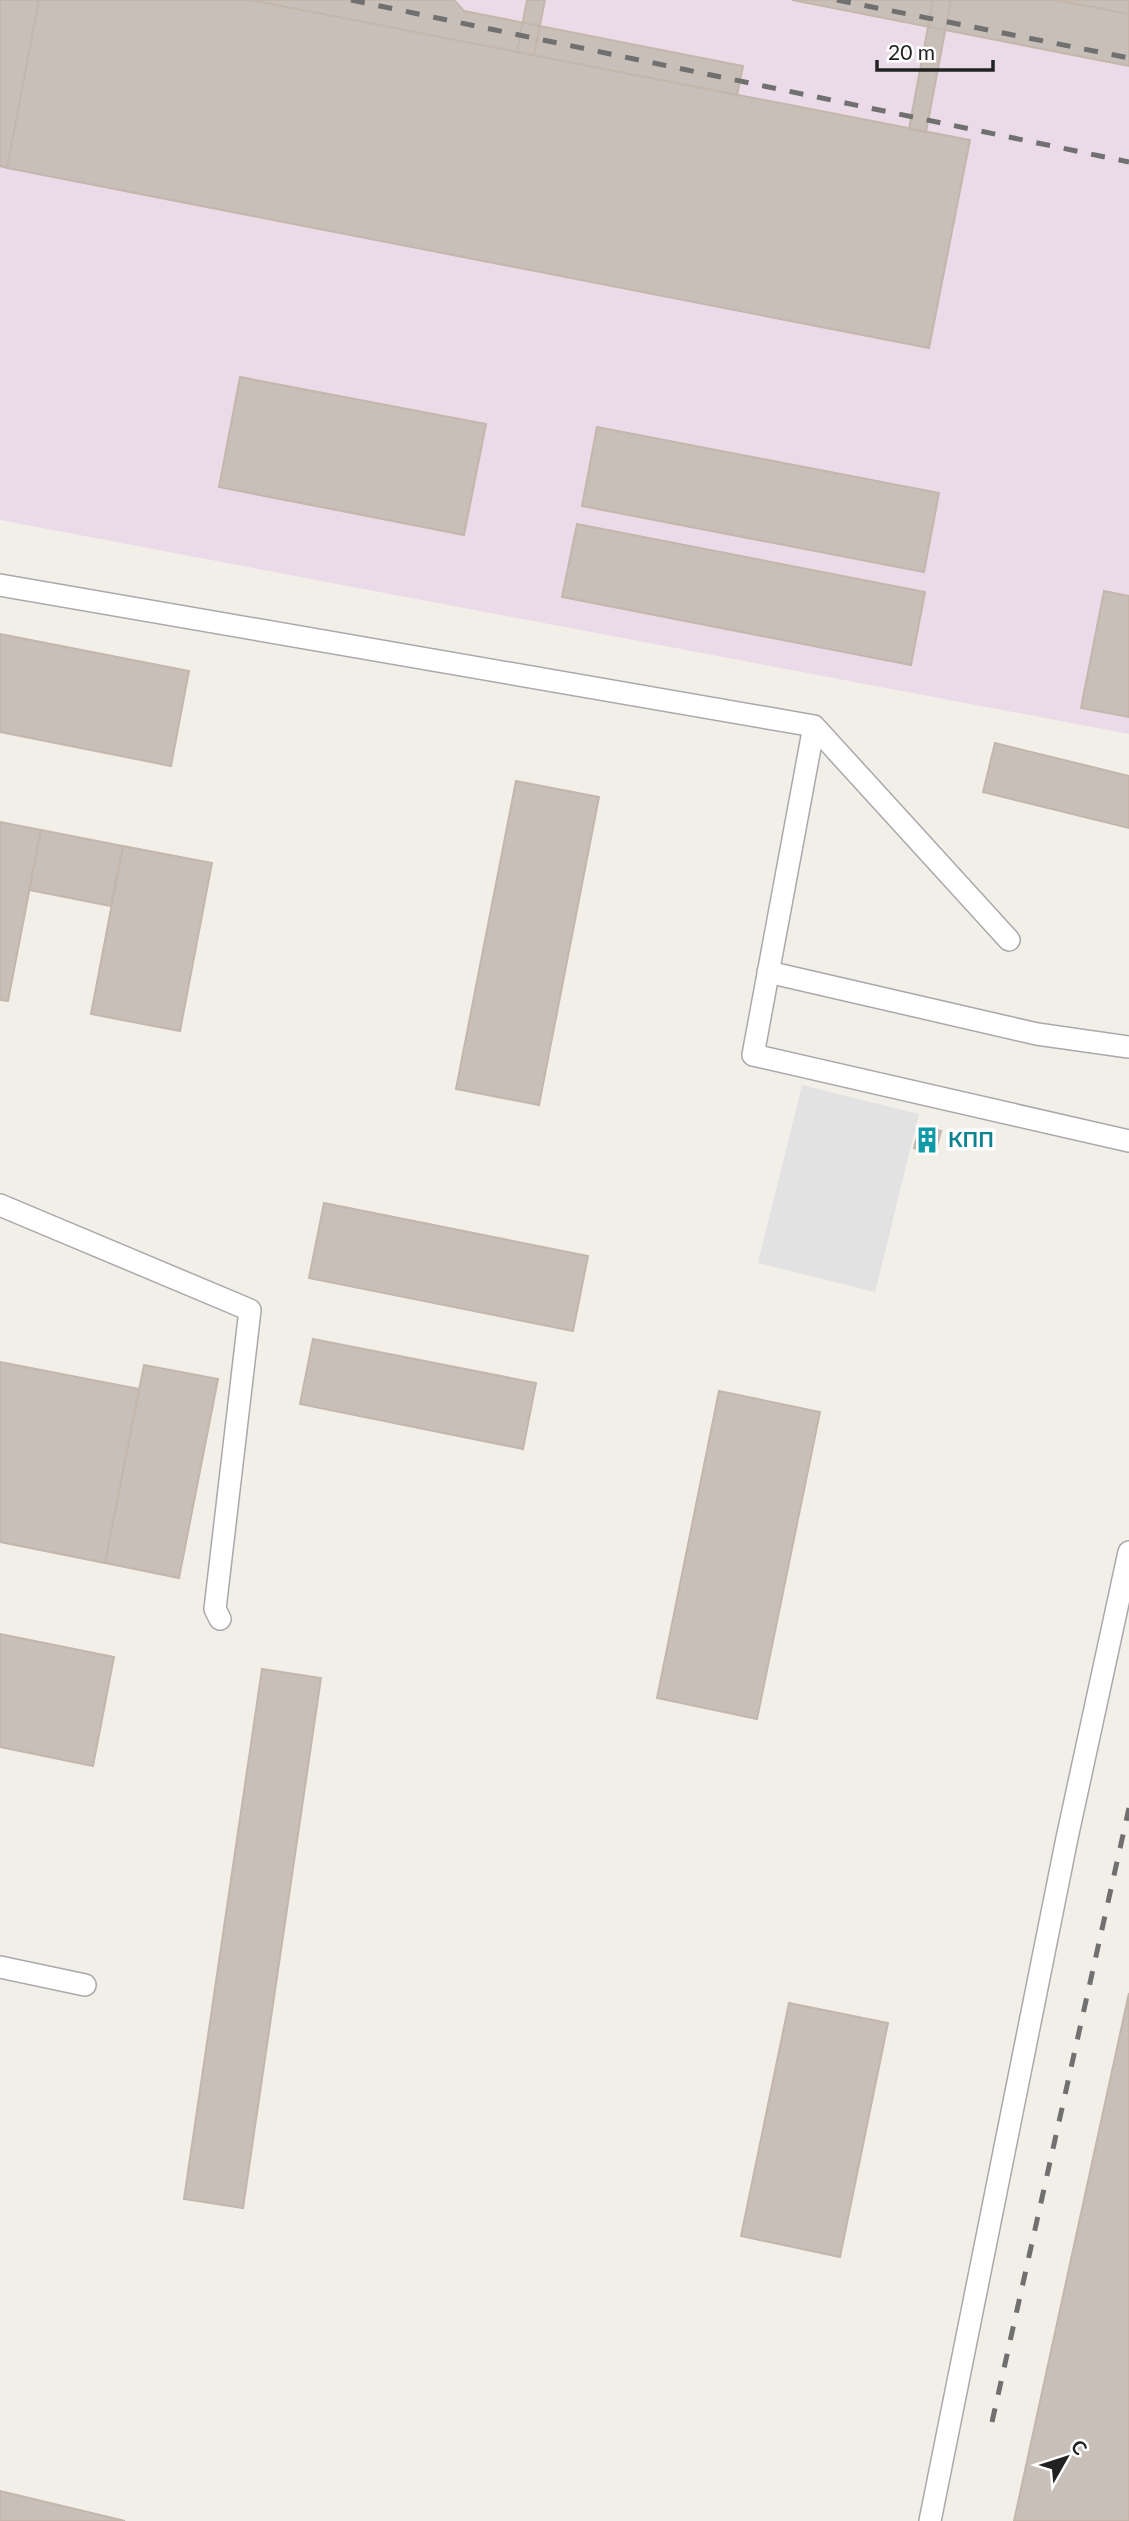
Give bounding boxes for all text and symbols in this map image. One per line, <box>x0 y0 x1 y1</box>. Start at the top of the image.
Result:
scale bar <box>877 28 992 72</box>
text: 20 m <box>888 39 935 64</box>
building icon: КПП <box>912 1125 942 1155</box>
place label: КПП <box>948 1126 994 1151</box>
north arrow <box>1031 2423 1101 2493</box>
text: С <box>1067 2435 1093 2459</box>

